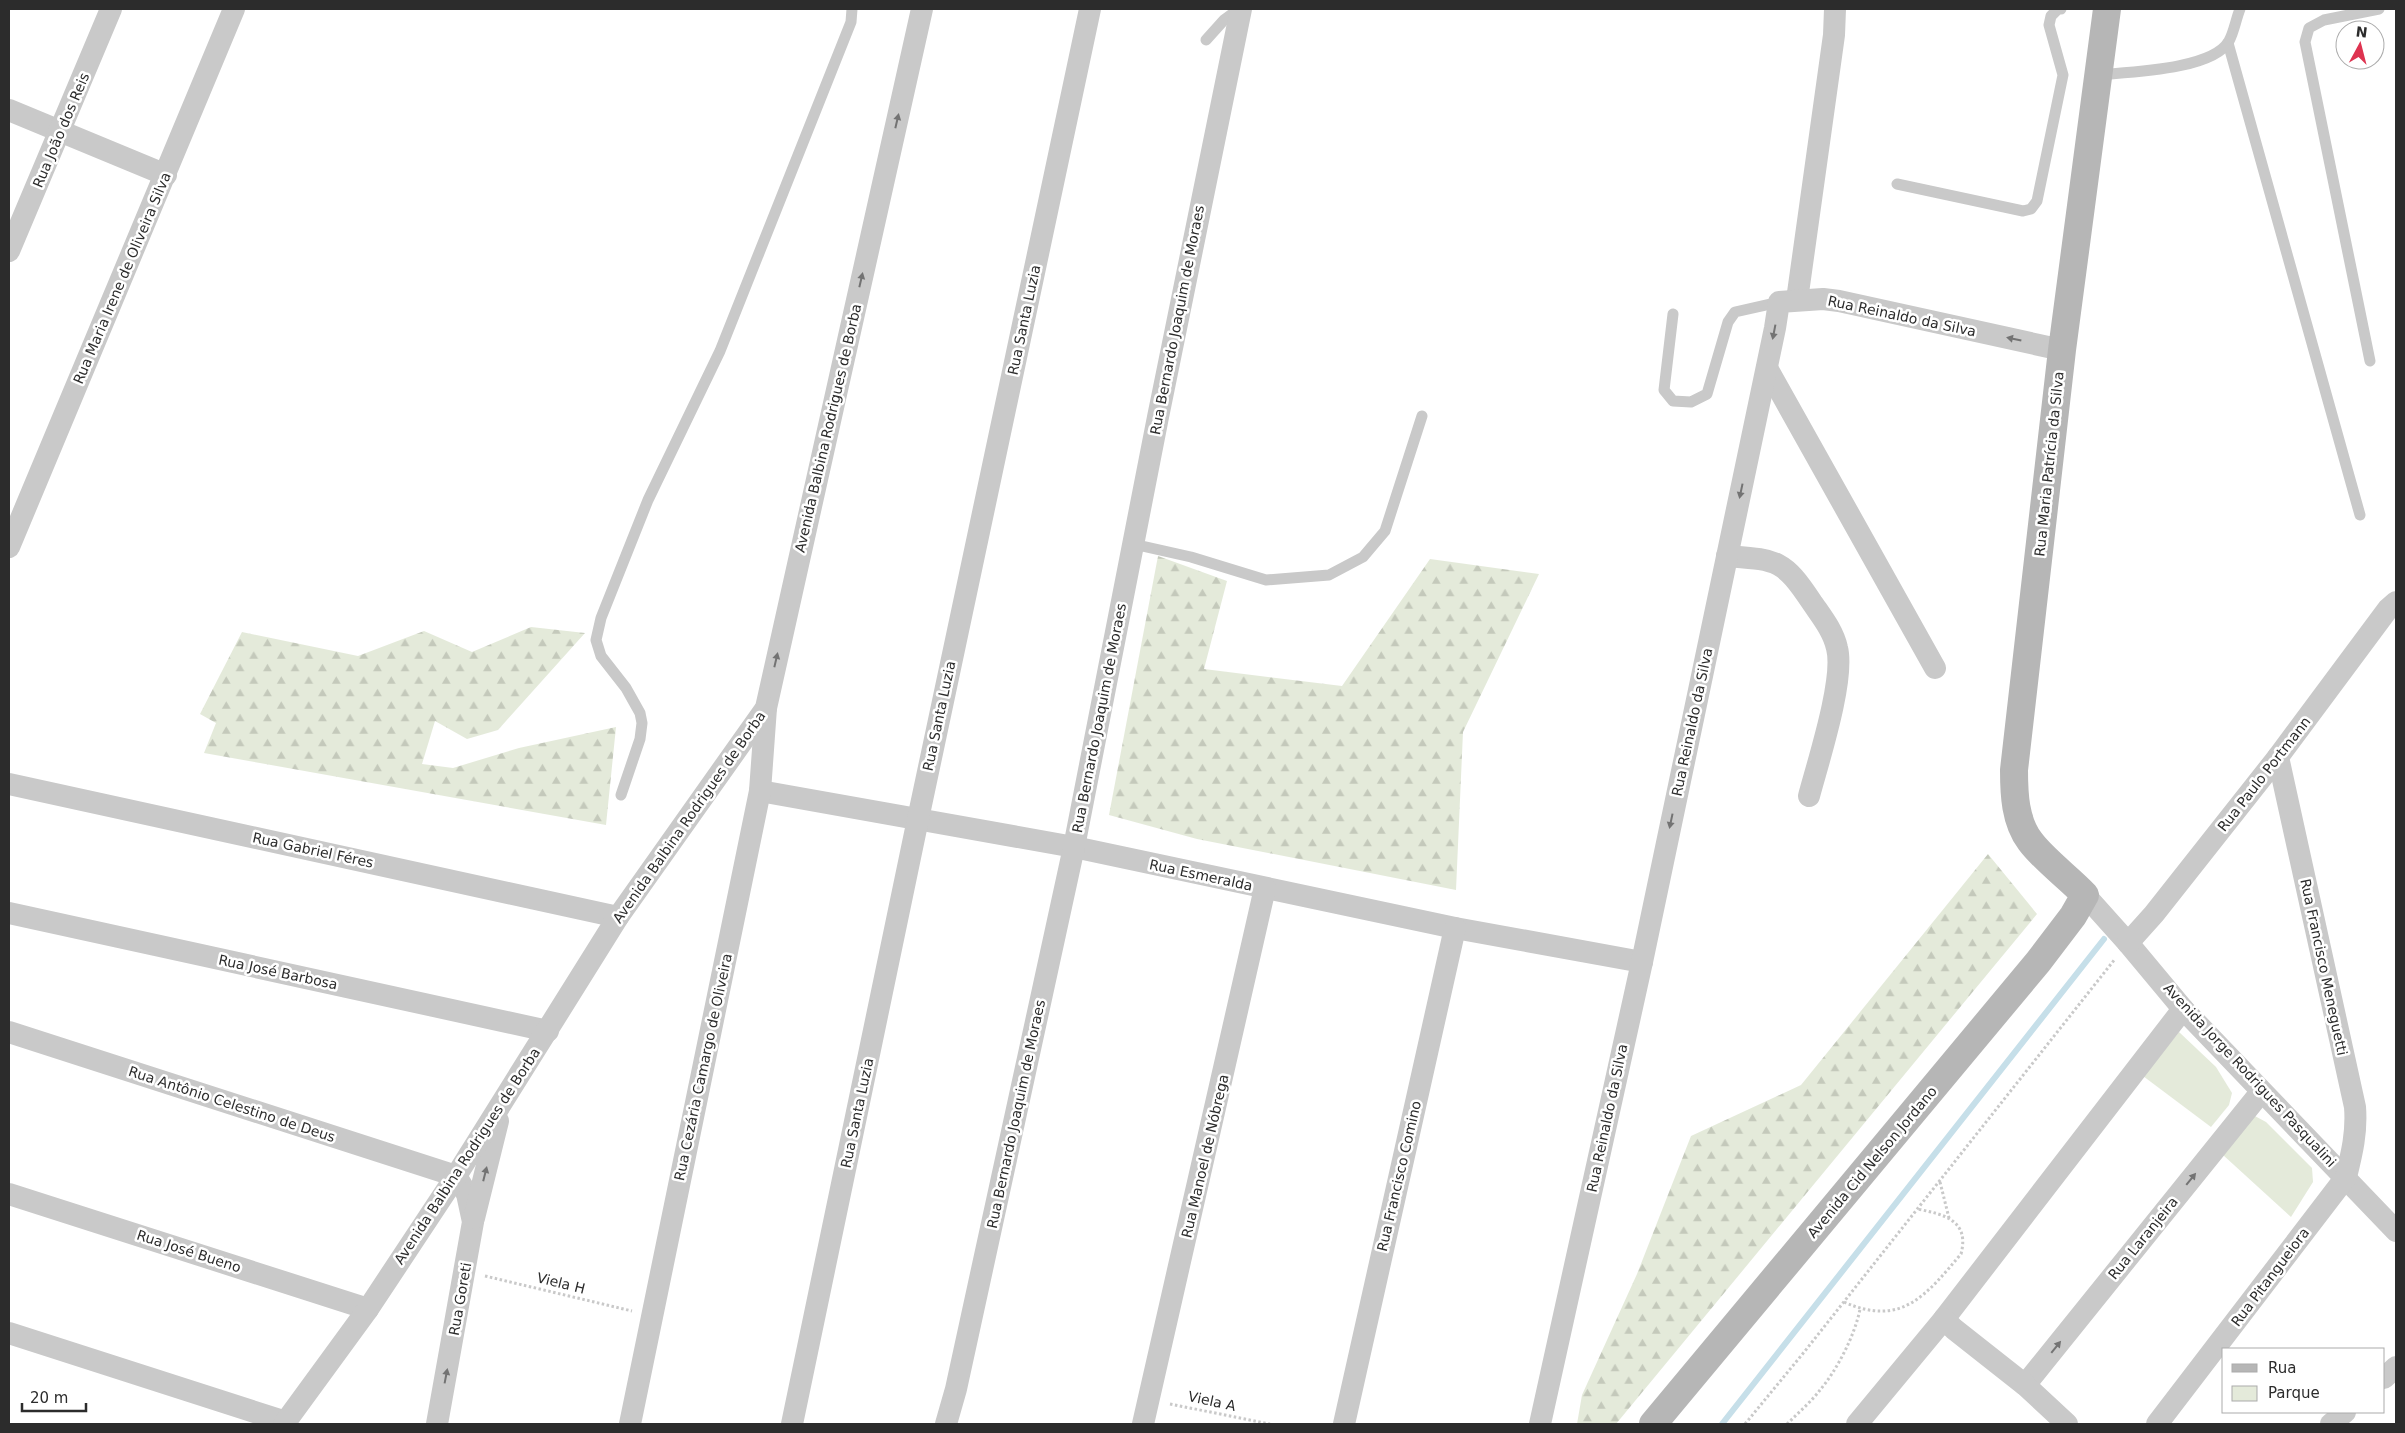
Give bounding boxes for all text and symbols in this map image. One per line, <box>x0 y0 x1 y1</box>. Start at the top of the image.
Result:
north arrow <box>2335 20 2385 70</box>
text: N <box>2355 23 2368 41</box>
street label: Rua João dos Reis <box>30 70 92 190</box>
one-way arrow <box>893 114 901 129</box>
street label: Rua Maria Irene de Oliveira Silva <box>70 170 174 386</box>
street label: Rua Bernardo Joaquim de Moraes <box>1147 204 1207 436</box>
street label: Rua Santa Luzia <box>1005 264 1043 376</box>
one-way arrow <box>857 272 865 287</box>
street label: Rua Reinaldo da Silva <box>1826 292 1978 340</box>
street label: Avenida Balbina Rodrigues de Borba <box>792 302 864 554</box>
one-way arrow <box>1770 324 1778 340</box>
one-way arrow <box>2006 335 2022 343</box>
street label: Rua Maria Patrícia da Silva <box>2031 371 2067 557</box>
one-way arrow <box>1737 483 1745 498</box>
street label: Rua Bernardo Joaquim de Moraes <box>1069 602 1129 834</box>
street label: Rua Reinaldo da Silva <box>1668 646 1716 798</box>
one-way arrow <box>772 653 780 668</box>
street label: Rua Santa Luzia <box>920 660 958 772</box>
street label: Avenida Balbina Rodrigues de Borba <box>609 708 769 926</box>
street label: Rua Paulo Portmann <box>2214 714 2314 834</box>
one-way arrow <box>1667 813 1675 829</box>
street label: Rua Gabriel Féres <box>251 829 375 871</box>
street label: Rua Esmeralda <box>1148 856 1254 894</box>
street label: Rua Francisco Meneguetti <box>2297 877 2351 1057</box>
street label: Rua José Barbosa <box>217 952 339 992</box>
street label: Rua Cezária Camargo de Oliveira <box>671 952 735 1182</box>
street label: Avenida Jorge Rodrigues Pasqualini <box>2160 980 2340 1170</box>
street label: Rua Bernardo Joaquim de Moraes <box>984 998 1048 1230</box>
street label: Rua Reinaldo da Silva <box>1583 1042 1631 1194</box>
street label: Avenida Balbina Rodrigues de Borba <box>391 1045 543 1267</box>
street label: Rua Santa Luzia <box>838 1057 876 1169</box>
street label: Rua Antônio Celestino de Deus <box>127 1063 337 1145</box>
street label: Rua Manoel de Nóbrega <box>1178 1073 1232 1239</box>
street label: Avenida Cid Nelson Jordano <box>1804 1083 1940 1241</box>
street label: Rua Francisco Comino <box>1374 1099 1424 1253</box>
one-way arrow <box>481 1167 489 1182</box>
one-way arrow <box>2185 1173 2196 1186</box>
street label: Rua Laranjeira <box>2105 1194 2181 1282</box>
street label: Rua Pitangueiora <box>2228 1225 2312 1329</box>
street label: Rua José Bueno <box>135 1227 243 1275</box>
street label: Rua Goreti <box>446 1261 474 1337</box>
street label: Viela H <box>535 1269 587 1297</box>
one-way arrow <box>2050 1341 2061 1354</box>
legend <box>2222 1348 2385 1413</box>
text: Rua <box>2268 1359 2296 1377</box>
one-way arrow <box>442 1368 450 1384</box>
scale bar <box>22 1380 86 1412</box>
text: Parque <box>2268 1384 2320 1402</box>
street label: Viela A <box>1187 1388 1238 1414</box>
text: 20 m <box>30 1389 68 1407</box>

